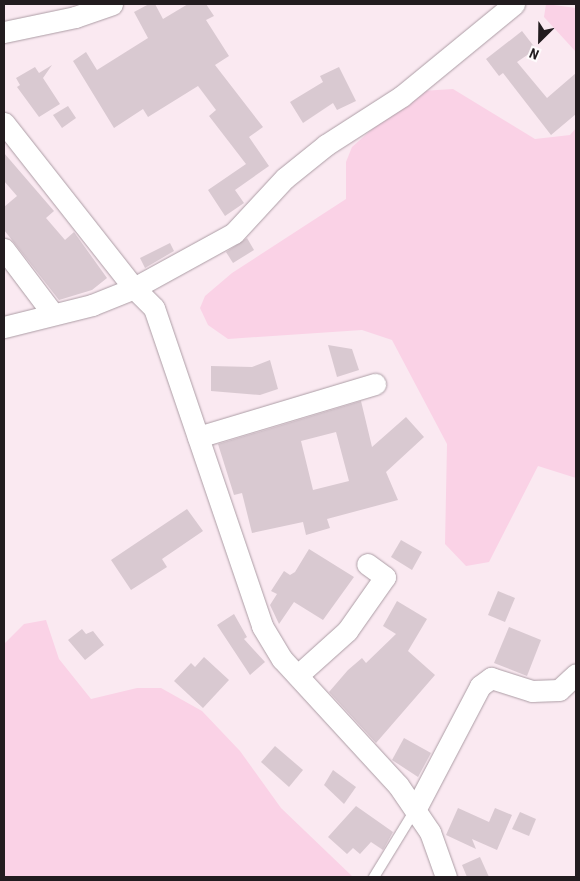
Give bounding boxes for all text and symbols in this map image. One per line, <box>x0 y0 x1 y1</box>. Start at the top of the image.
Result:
north arrow <box>515 15 565 65</box>
text: N <box>527 45 541 63</box>

